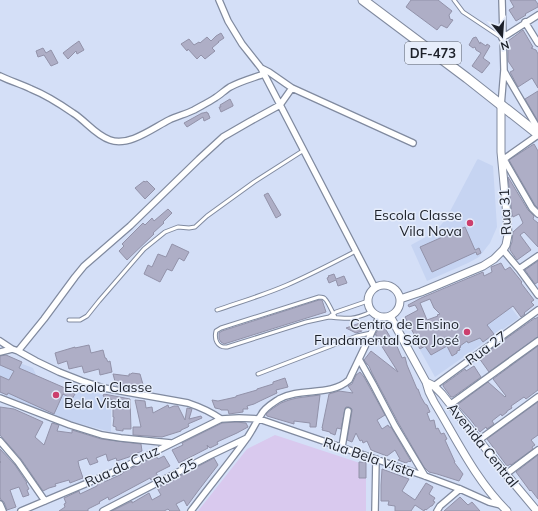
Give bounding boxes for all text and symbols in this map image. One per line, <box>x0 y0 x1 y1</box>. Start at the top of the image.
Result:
north arrow <box>482 16 522 56</box>
text: N <box>499 38 511 53</box>
road number: DF-473 <box>405 42 461 64</box>
street label: Rua 31 <box>495 188 515 236</box>
place label: Escola Classe Vila Nova <box>374 206 462 240</box>
marker: Escola Classe Vila Nova <box>465 218 475 228</box>
place label: Centro de Ensino Fundamental São José <box>314 315 459 349</box>
street label: Rua 27 <box>462 327 510 369</box>
marker: Centro de Ensino Fundamental São José <box>462 327 472 337</box>
place label: Escola Classe Bela Vista <box>64 378 152 412</box>
marker: Escola Classe Bela Vista <box>51 390 61 400</box>
street label: Avenida Central <box>443 399 523 491</box>
street label: Rua Bela Vista <box>321 433 417 481</box>
street label: Rua da Cruz <box>82 441 162 491</box>
street label: Rua 25 <box>150 454 200 492</box>

